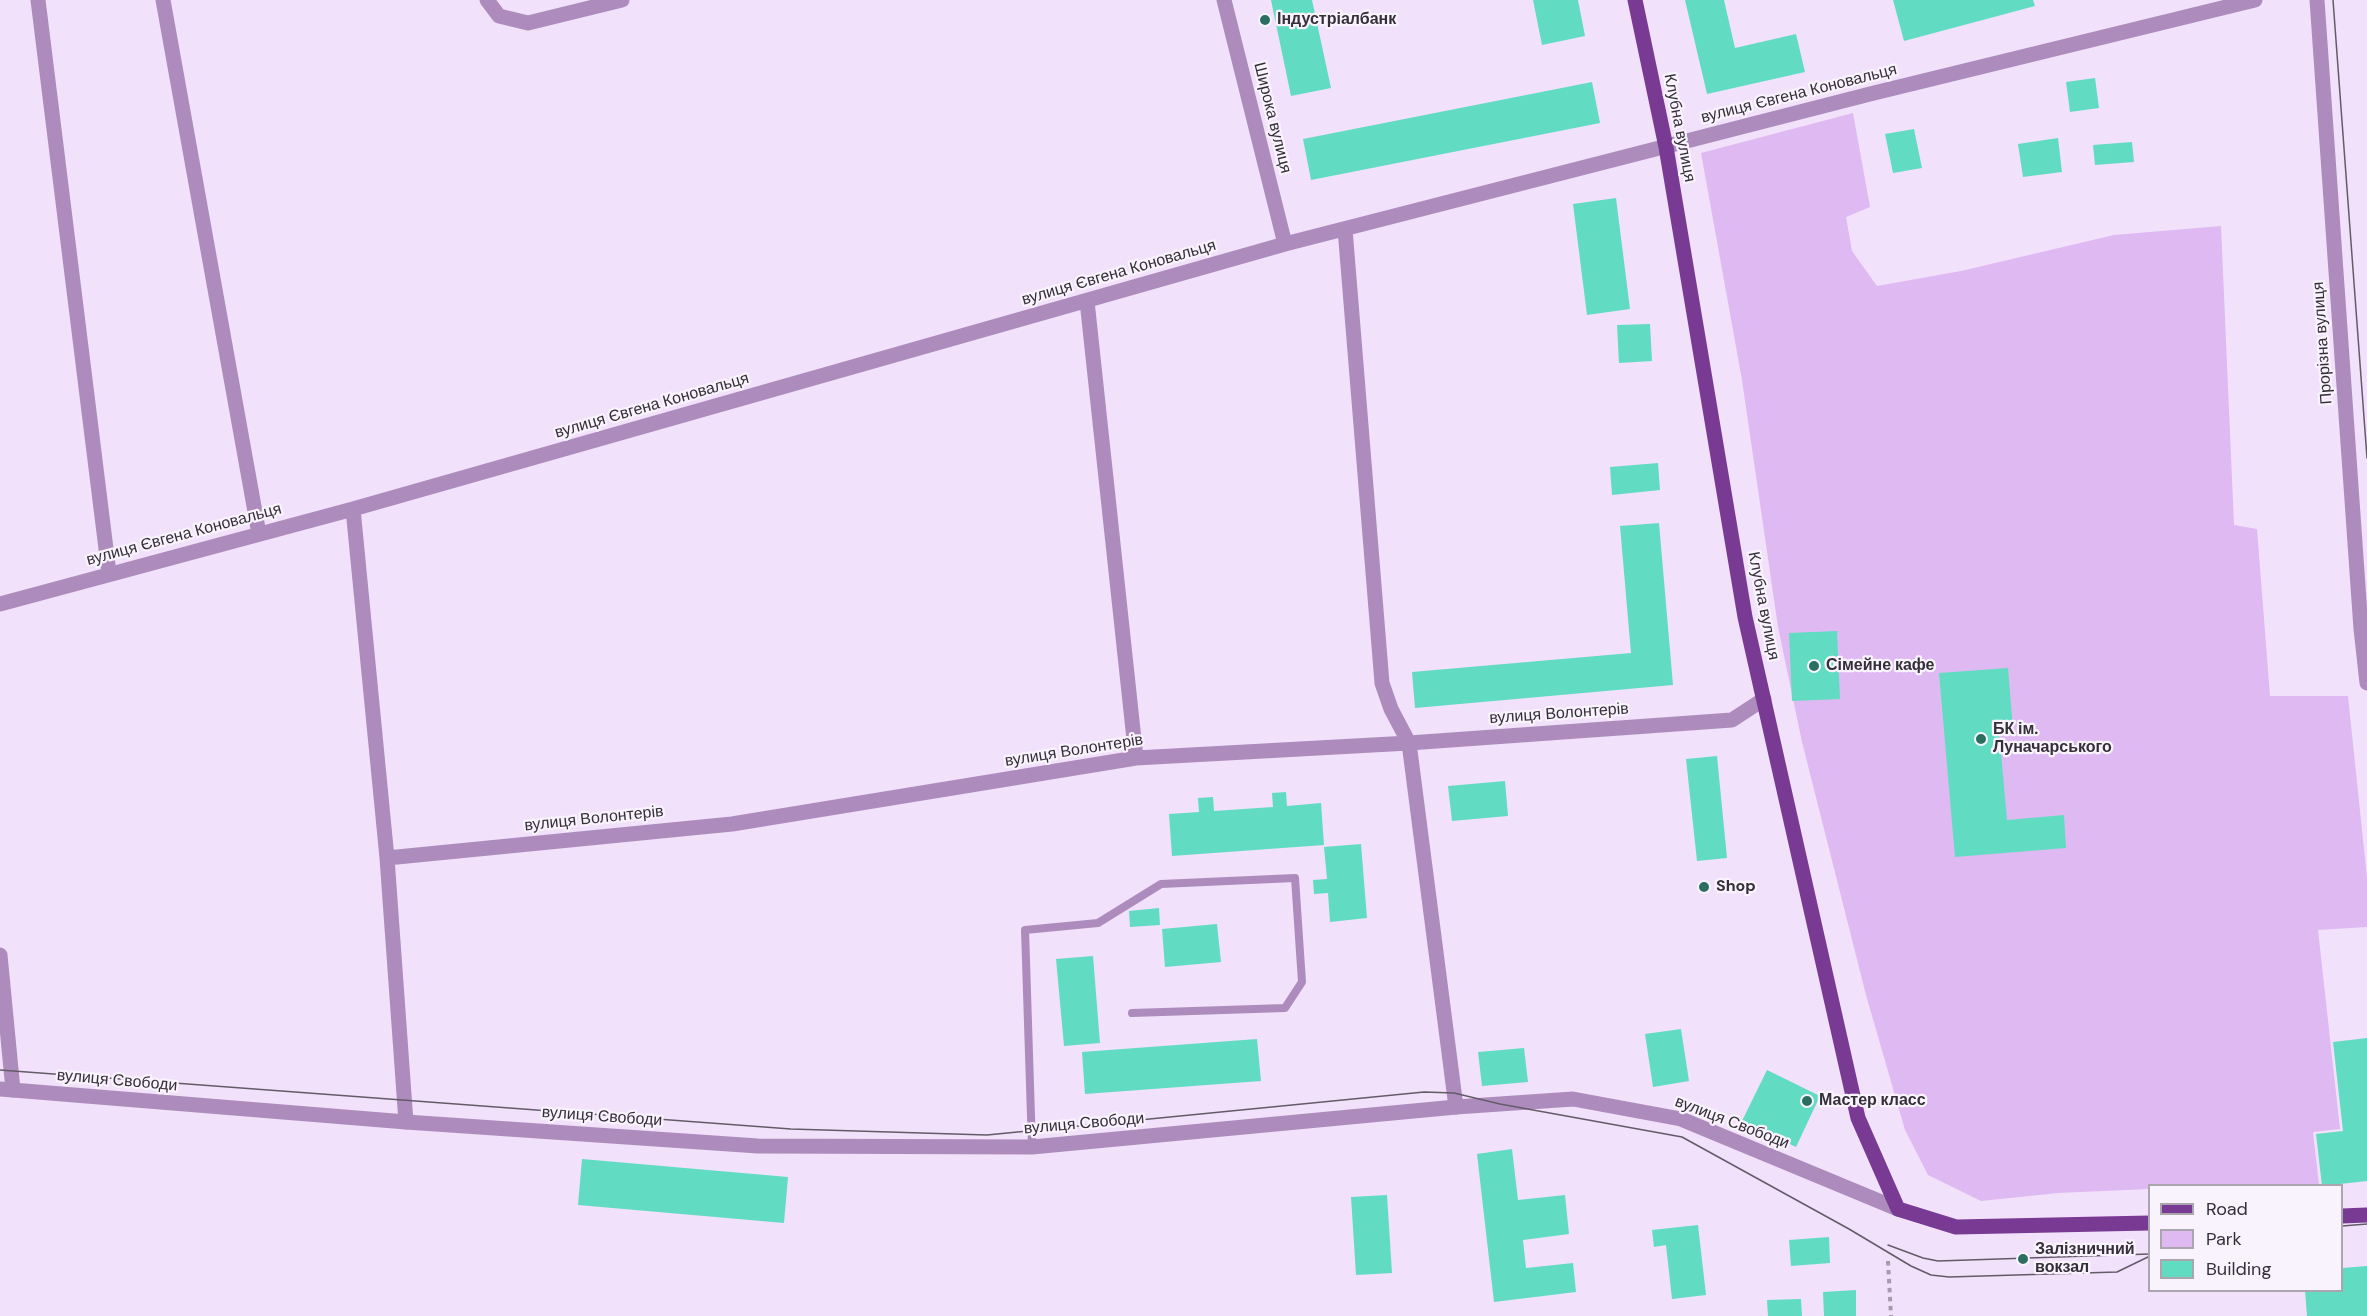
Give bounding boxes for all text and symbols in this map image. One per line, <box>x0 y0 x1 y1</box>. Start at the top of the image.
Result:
place label: Індустріалбанк <box>1277 10 1396 30</box>
marker: Індустріалбанк <box>1258 13 1272 27</box>
street label: Широка вулиця <box>1249 60 1295 176</box>
street label: вулиця Євгена Коновальця <box>1699 60 1899 128</box>
street label: Клубна вулиця <box>1659 72 1699 184</box>
street label: вулиця Євгена Коновальця <box>1020 236 1218 310</box>
street label: Прорізна вулиця <box>2309 281 2337 405</box>
street label: вулиця Євгена Коновальця <box>553 369 751 443</box>
street label: вулиця Євгена Коновальця <box>84 500 284 570</box>
street label: Клубна вулиця <box>1743 550 1783 662</box>
place label: Сімейне кафе <box>1826 656 1934 676</box>
marker: Сімейне кафе <box>1807 659 1821 673</box>
street label: вулиця Волонтерів <box>1489 700 1629 728</box>
place label: БК ім. Луначарського <box>1993 720 2112 758</box>
street label: вулиця Волонтерів <box>1004 731 1144 771</box>
marker: БК ім. Луначарського <box>1974 732 1988 746</box>
street label: вулиця Волонтерів <box>524 802 664 836</box>
place label: Shop <box>1716 877 1756 897</box>
marker: Shop <box>1697 880 1711 894</box>
street label: вулиця Свободи <box>56 1066 178 1096</box>
place label: Мастер класс <box>1819 1091 1926 1111</box>
street label: вулиця Свободи <box>1672 1092 1792 1154</box>
marker: Мастер класс <box>1800 1094 1814 1108</box>
street label: вулиця Свободи <box>541 1103 663 1131</box>
street label: вулиця Свободи <box>1023 1109 1145 1139</box>
legend <box>2148 1184 2343 1292</box>
text: Road <box>2206 1197 2248 1221</box>
text: Park <box>2206 1227 2242 1251</box>
place label: Залізничний вокзал <box>2035 1240 2135 1278</box>
marker: Залізничний вокзал <box>2016 1252 2030 1266</box>
text: Building <box>2206 1257 2271 1281</box>

